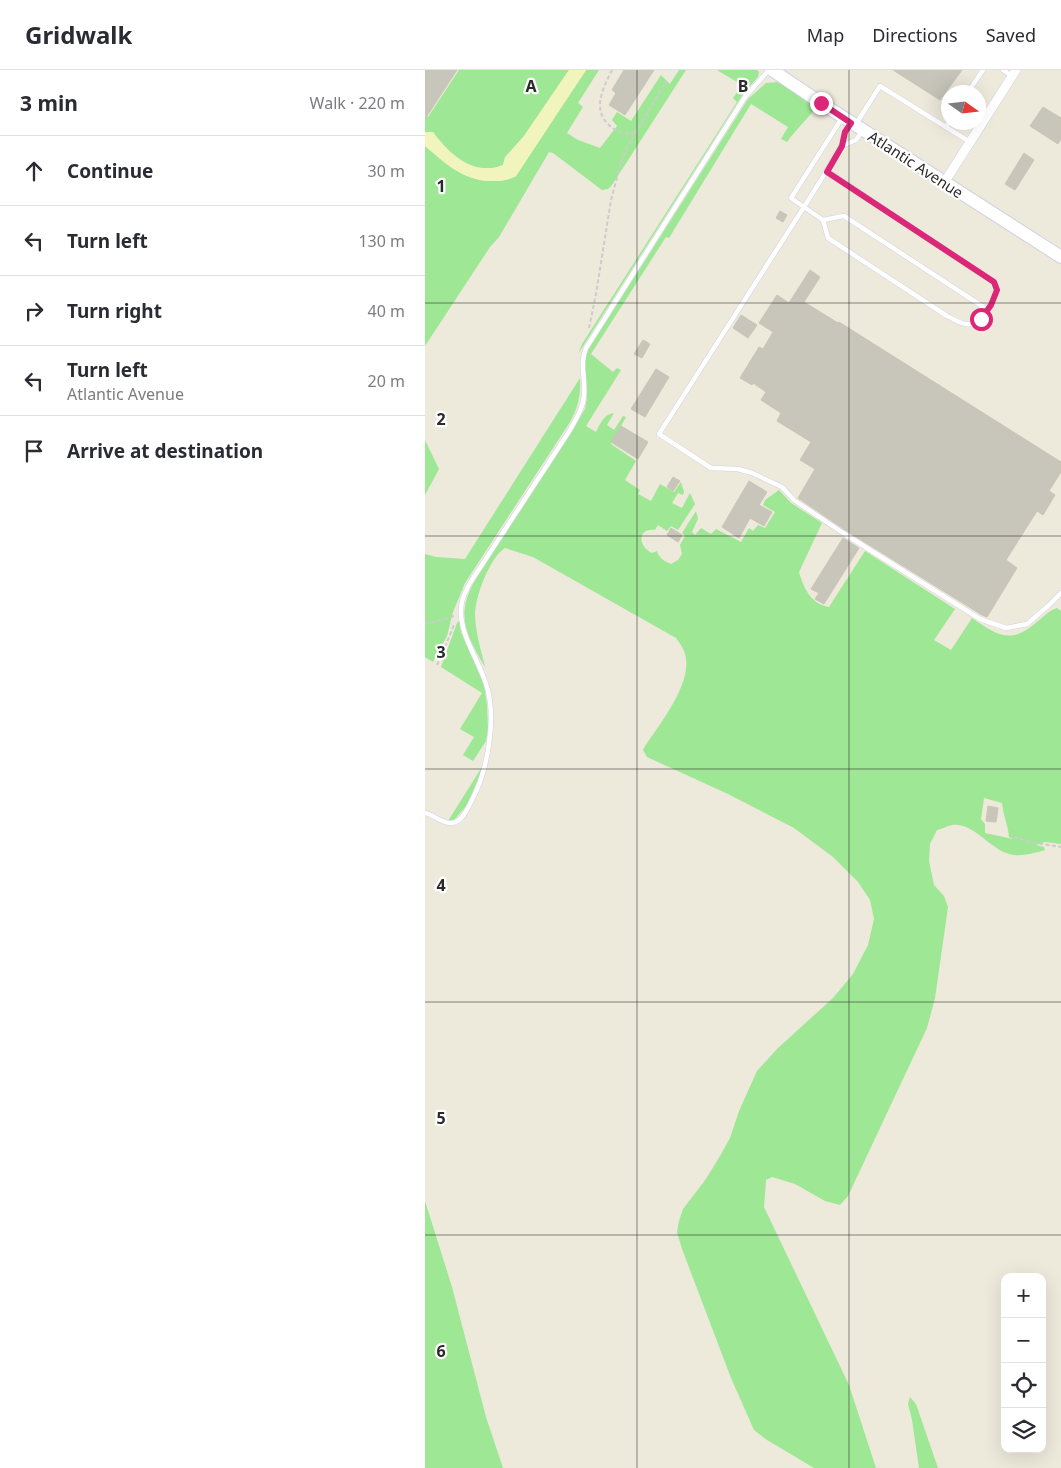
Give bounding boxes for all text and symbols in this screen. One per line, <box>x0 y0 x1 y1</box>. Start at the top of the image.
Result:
text: Gridwalk <box>25 18 132 51</box>
text: Map <box>807 23 844 47</box>
text: Directions <box>872 23 958 47</box>
text: Saved <box>986 23 1036 47</box>
text: A <box>525 75 537 97</box>
text: B <box>738 75 748 97</box>
north arrow <box>941 85 986 130</box>
text: 3 min <box>20 89 78 117</box>
text: Walk · 220 m <box>310 92 405 114</box>
route end <box>810 92 833 115</box>
street label: Atlantic Avenue <box>865 126 967 202</box>
icon: ahead <box>20 157 48 185</box>
text: Continue <box>67 158 153 184</box>
text: 30 m <box>368 160 405 182</box>
text: 1 <box>436 175 446 197</box>
icon: left <box>20 227 48 255</box>
text: Turn left <box>67 228 148 254</box>
text: 130 m <box>358 230 405 252</box>
icon: right <box>20 297 48 325</box>
text: Turn right <box>67 298 162 324</box>
text: 40 m <box>368 300 405 322</box>
route start <box>970 308 993 331</box>
text: Turn left <box>67 357 148 383</box>
icon: left <box>20 367 48 395</box>
text: 20 m <box>368 370 405 392</box>
text: Atlantic Avenue <box>67 383 184 405</box>
text: 2 <box>436 408 446 430</box>
icon: arrive <box>20 437 48 465</box>
text: Arrive at destination <box>67 438 263 464</box>
text: 3 <box>436 641 446 663</box>
text: 4 <box>436 874 446 896</box>
text: 5 <box>436 1107 446 1129</box>
map controls <box>1001 1273 1046 1453</box>
button: + <box>1001 1273 1046 1318</box>
button: − <box>1001 1318 1046 1363</box>
text: 6 <box>436 1340 446 1362</box>
button: locate <box>1001 1363 1046 1408</box>
button: layers <box>1001 1408 1046 1453</box>

